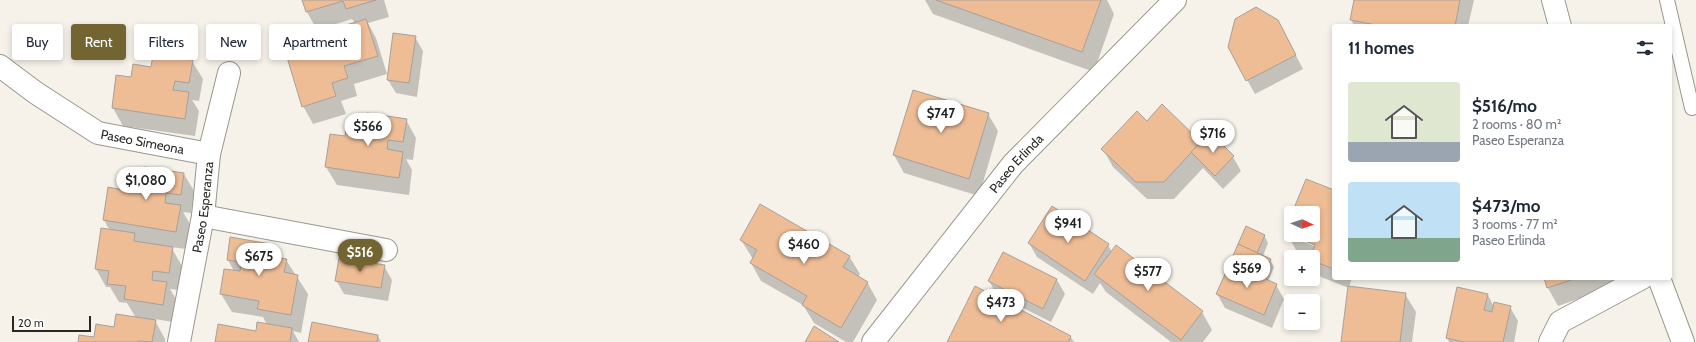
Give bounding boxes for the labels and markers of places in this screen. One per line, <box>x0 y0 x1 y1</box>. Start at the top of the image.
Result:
pin: $747 <box>917 100 965 134</box>
pin: $566 <box>344 113 392 147</box>
pin: $716 <box>1189 120 1237 154</box>
pin: $1,080 <box>113 167 179 201</box>
pin: $941 <box>1044 210 1092 244</box>
pin: $460 <box>780 231 828 265</box>
pin: $516 <box>336 239 384 273</box>
pin: $675 <box>235 243 283 277</box>
pin: $569 <box>1223 255 1271 289</box>
pin: $577 <box>1124 258 1172 292</box>
pin: $473 <box>977 289 1025 323</box>

